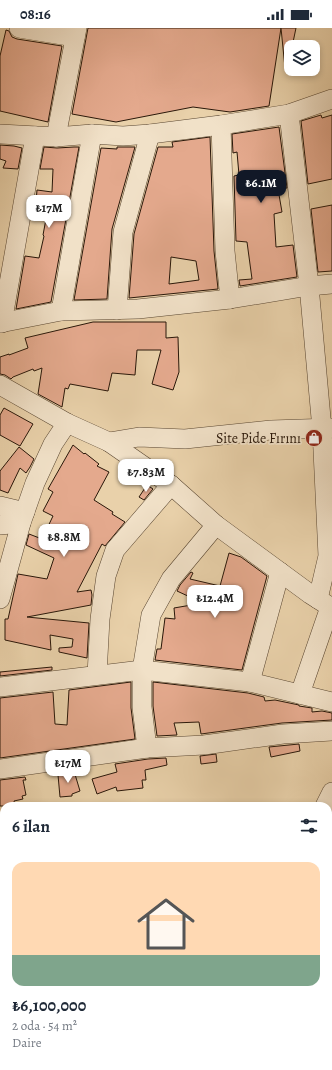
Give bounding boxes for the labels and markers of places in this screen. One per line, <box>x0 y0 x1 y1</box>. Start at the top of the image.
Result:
pin: ₺6.1M <box>233 170 289 204</box>
pin: ₺17M <box>25 195 73 229</box>
shop icon: Site Pide Fırını <box>304 428 324 448</box>
place label: Site Pide Fırını <box>216 429 301 448</box>
pin: ₺7.83M <box>113 459 179 493</box>
pin: ₺8.8M <box>36 524 92 558</box>
pin: ₺12.4M <box>182 585 248 619</box>
pin: ₺17M <box>44 750 92 784</box>

